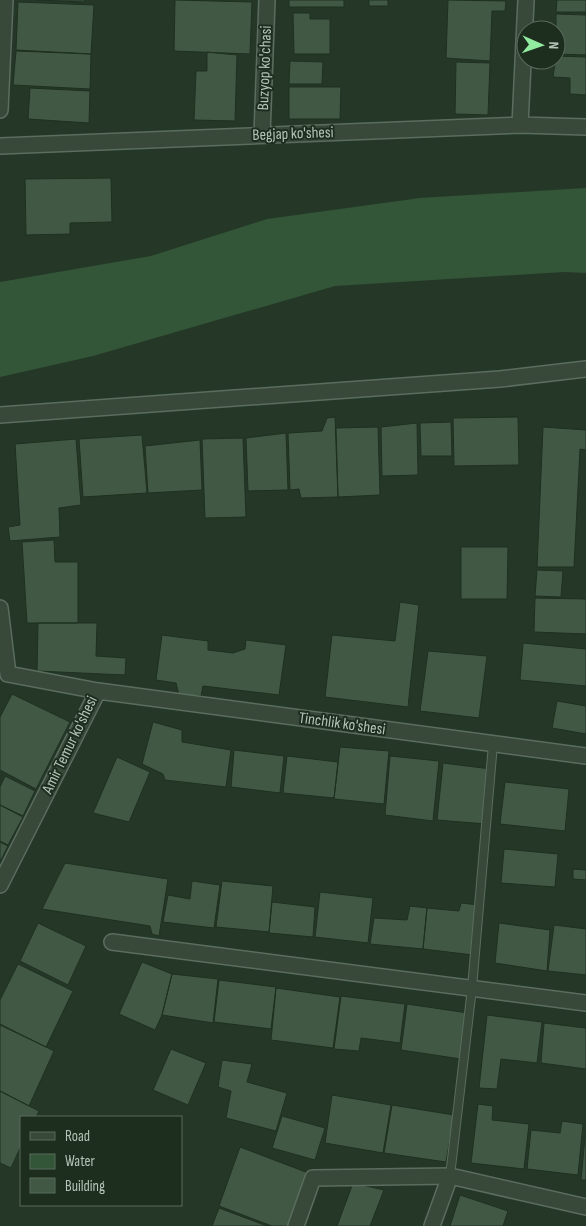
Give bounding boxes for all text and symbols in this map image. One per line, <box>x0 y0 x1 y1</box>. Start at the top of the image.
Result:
north arrow <box>516 20 566 70</box>
street label: Buzyop ko'chasi <box>254 25 276 111</box>
text: N <box>545 41 562 49</box>
street label: Begjap ko'shesi <box>252 123 334 145</box>
street label: Amir Temur ko'shesi <box>38 693 102 798</box>
street label: Tinchlik ko'shesi <box>297 709 387 739</box>
legend <box>20 1116 182 1206</box>
text: Road <box>65 1127 90 1146</box>
text: Water <box>65 1152 96 1171</box>
text: Building <box>65 1177 105 1196</box>

